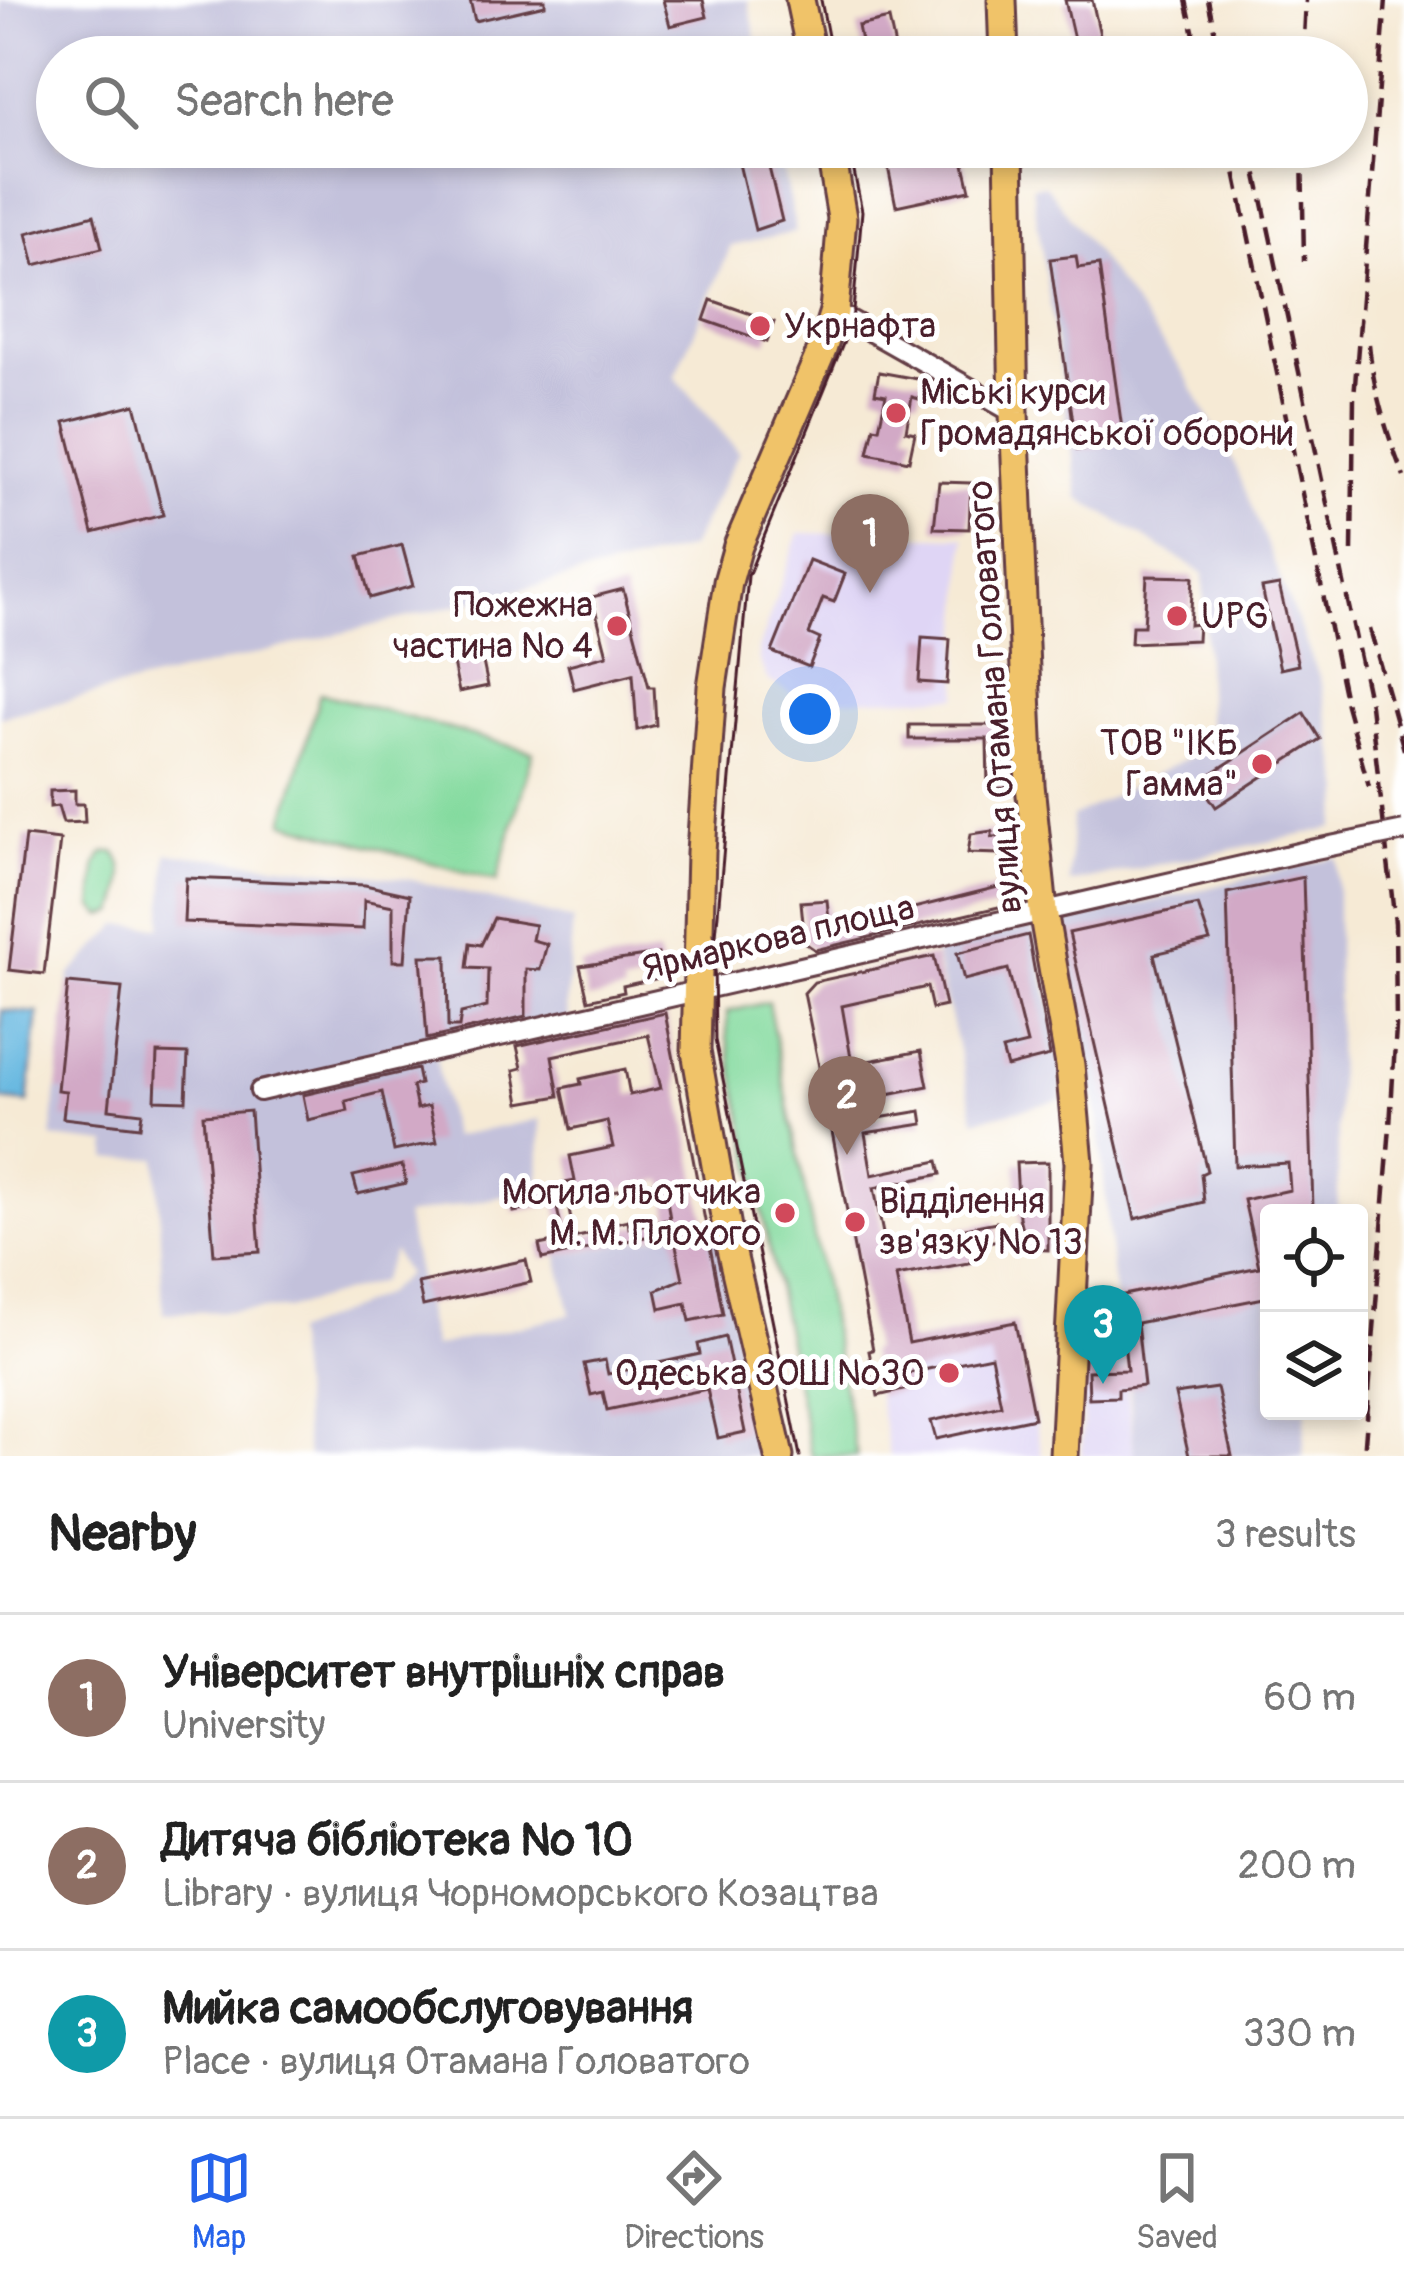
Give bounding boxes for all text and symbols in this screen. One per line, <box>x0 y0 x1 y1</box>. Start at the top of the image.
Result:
search box <box>36 36 1368 168</box>
icon: search <box>78 69 144 135</box>
text: Search here <box>174 74 394 130</box>
place label: Укрнафта <box>784 304 936 349</box>
marker: Укрнафта <box>747 313 773 339</box>
place label: Міські курси Громадянської оборони <box>920 370 1293 456</box>
marker: Міські курси Громадянської оборони <box>883 400 909 426</box>
street label: вулиця Отамана Головатого <box>957 479 1033 915</box>
pin: 1 <box>831 494 909 593</box>
place label: Пожежна частина № 4 <box>392 583 593 669</box>
place label: UPG <box>1201 594 1269 639</box>
marker: UPG <box>1164 603 1190 629</box>
marker: Пожежна частина № 4 <box>604 613 630 639</box>
your location <box>780 684 840 744</box>
place label: ТОВ "ІКБ Гамма" <box>1100 721 1238 807</box>
marker: ТОВ "ІКБ Гамма" <box>1249 751 1275 777</box>
street label: Ярмаркова площа <box>638 885 918 991</box>
pin: 2 <box>808 1056 886 1155</box>
place label: Могила льотчика М. М. Плохого <box>502 1170 761 1256</box>
place label: Відділення зв'язку № 13 <box>879 1179 1083 1265</box>
marker: Могила льотчика М. М. Плохого <box>772 1200 798 1226</box>
map controls <box>1260 1204 1368 1420</box>
button: locate <box>1260 1204 1368 1312</box>
marker: Відділення зв'язку № 13 <box>842 1209 868 1235</box>
pin: 3 <box>1064 1285 1142 1384</box>
button: layers <box>1260 1312 1368 1420</box>
place label: Одеська ЗОШ №30 <box>615 1351 925 1396</box>
marker: Одеська ЗОШ №30 <box>936 1360 962 1386</box>
text: Nearby <box>48 1502 196 1566</box>
text: 3 results <box>1215 1510 1356 1559</box>
text: Університет внутрішніх справ <box>162 1645 725 1701</box>
text: 1 <box>79 1673 95 1722</box>
text: 60 m <box>1264 1673 1356 1722</box>
text: University <box>162 1701 325 1750</box>
text: Дитяча бібліотека № 10 <box>162 1813 633 1869</box>
text: 2 <box>76 1841 98 1890</box>
text: 200 m <box>1238 1841 1356 1890</box>
text: Library · вулиця Чорноморського Козацтва <box>162 1869 879 1918</box>
text: Мийка самообслуговування <box>162 1981 693 2037</box>
text: 3 <box>76 2009 98 2058</box>
text: 330 m <box>1243 2009 1356 2058</box>
text: Place · вулиця Отамана Головатого <box>162 2037 750 2086</box>
tab: Map <box>186 2145 252 2258</box>
tab: Directions <box>624 2145 764 2258</box>
tab: Saved <box>1136 2145 1218 2258</box>

